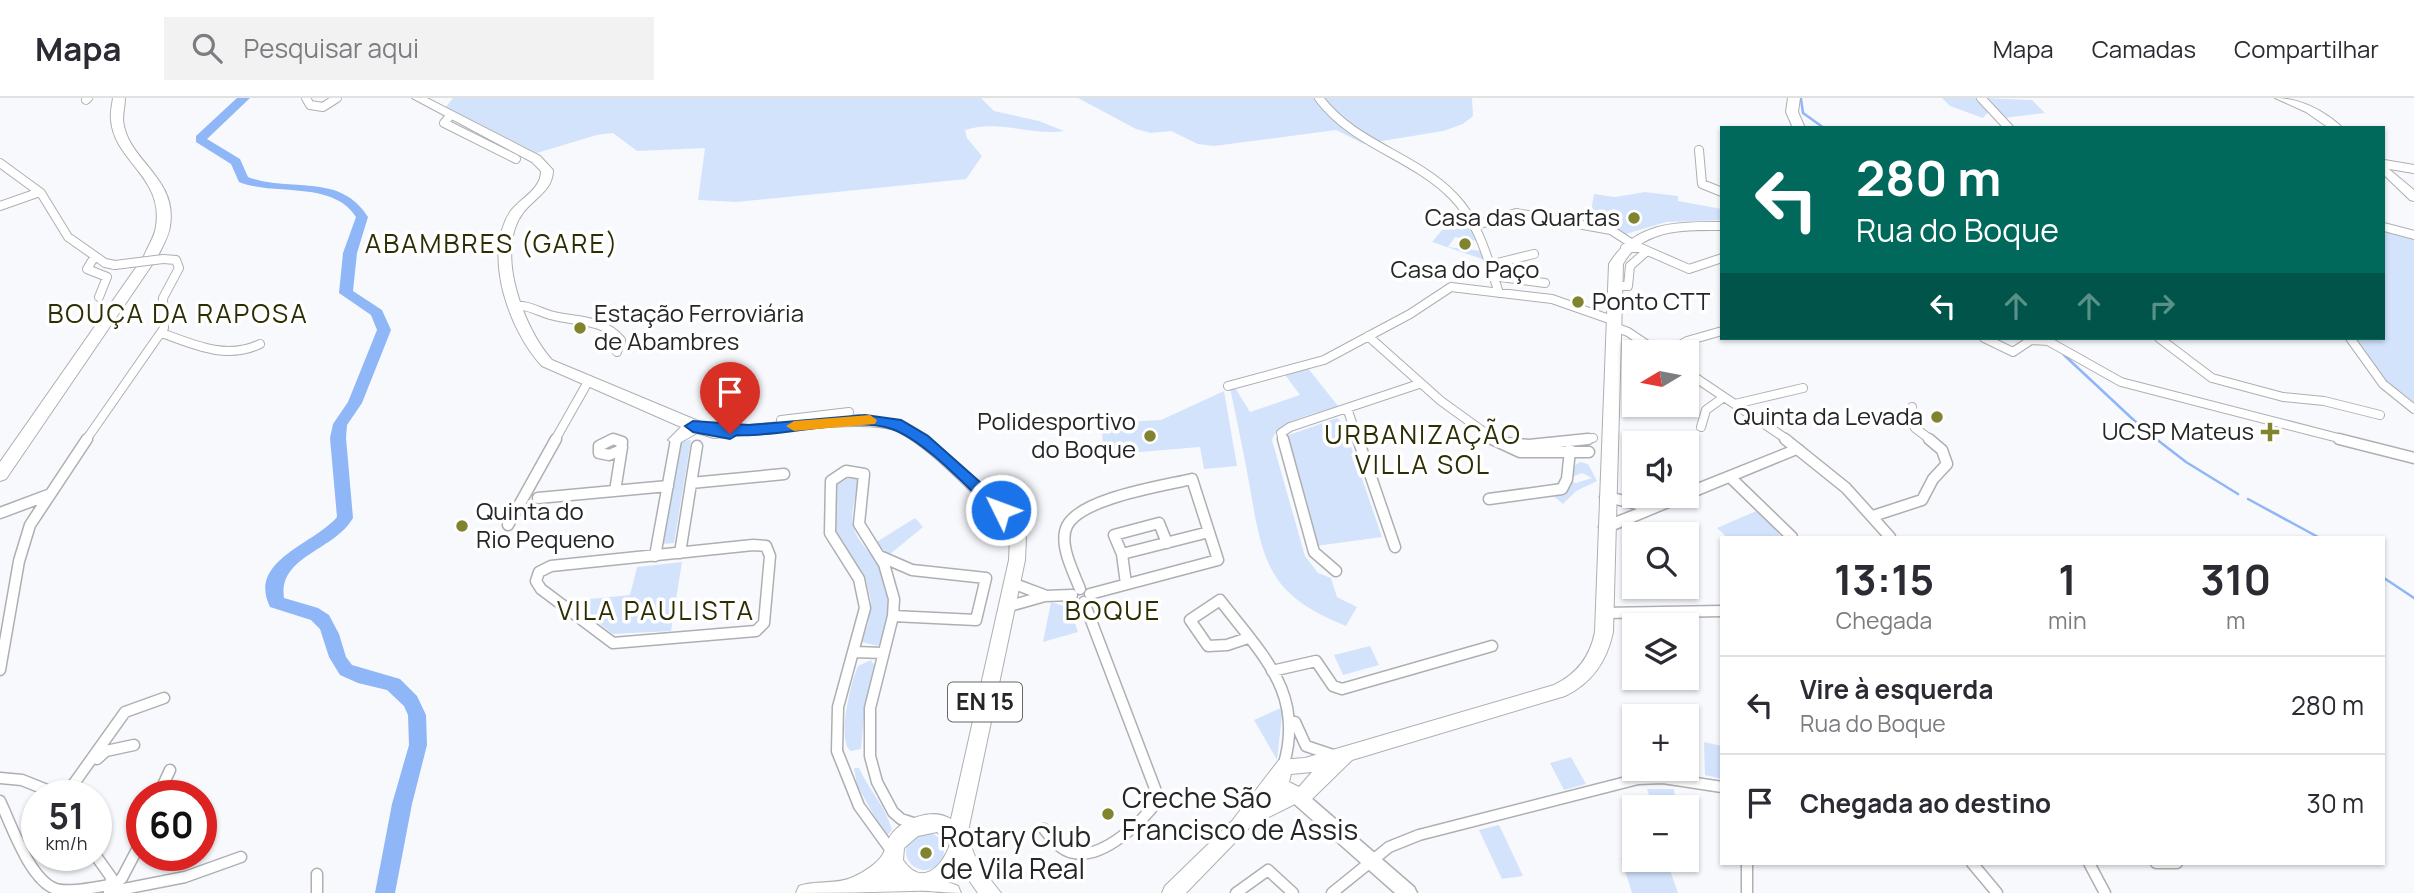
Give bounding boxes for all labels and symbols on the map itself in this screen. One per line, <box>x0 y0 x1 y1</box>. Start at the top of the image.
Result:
place label: Casa das Quartas <box>1425 200 1620 233</box>
marker: Casa das Quartas <box>1626 210 1642 226</box>
district label: ABAMBRES (GARE) <box>365 225 619 261</box>
marker: Casa do Paço <box>1457 236 1473 252</box>
place label: Casa do Paço <box>1391 252 1539 285</box>
place label: Ponto CTT <box>1592 284 1711 317</box>
marker: Ponto CTT <box>1570 294 1586 310</box>
district label: BOUÇA DA RAPOSA <box>47 295 309 331</box>
place label: Estação Ferroviária de Abambres <box>594 296 804 357</box>
marker: Estação Ferroviária de Abambres <box>572 320 588 336</box>
north arrow <box>1622 340 1699 416</box>
pin <box>700 362 760 434</box>
place label: Quinta da Levada <box>1733 399 1923 432</box>
place label: Polidesportivo do Boque <box>977 404 1136 465</box>
marker: Quinta da Levada <box>1929 409 1945 425</box>
place label: UCSP Mateus <box>2102 414 2254 447</box>
district label: URBANIZAÇÃO VILLA SOL <box>1324 416 1522 482</box>
marker: UCSP Mateus <box>2260 422 2280 442</box>
marker: Polidesportivo do Boque <box>1142 428 1158 444</box>
position arrow <box>964 473 1038 547</box>
place label: Quinta do Rio Pequeno <box>476 494 615 555</box>
marker: Quinta do Rio Pequeno <box>454 518 470 534</box>
district label: VILA PAULISTA <box>557 592 755 628</box>
district label: BOQUE <box>1065 592 1161 628</box>
road number: EN 15 <box>948 682 1022 722</box>
place label: Creche São Francisco de Assis <box>1122 778 1358 848</box>
speed limit sign: 60 <box>126 780 217 871</box>
marker: Creche São Francisco de Assis <box>1100 806 1116 822</box>
place label: Rotary Club de Vila Real <box>940 817 1091 887</box>
marker: Rotary Club de Vila Real <box>918 845 934 861</box>

